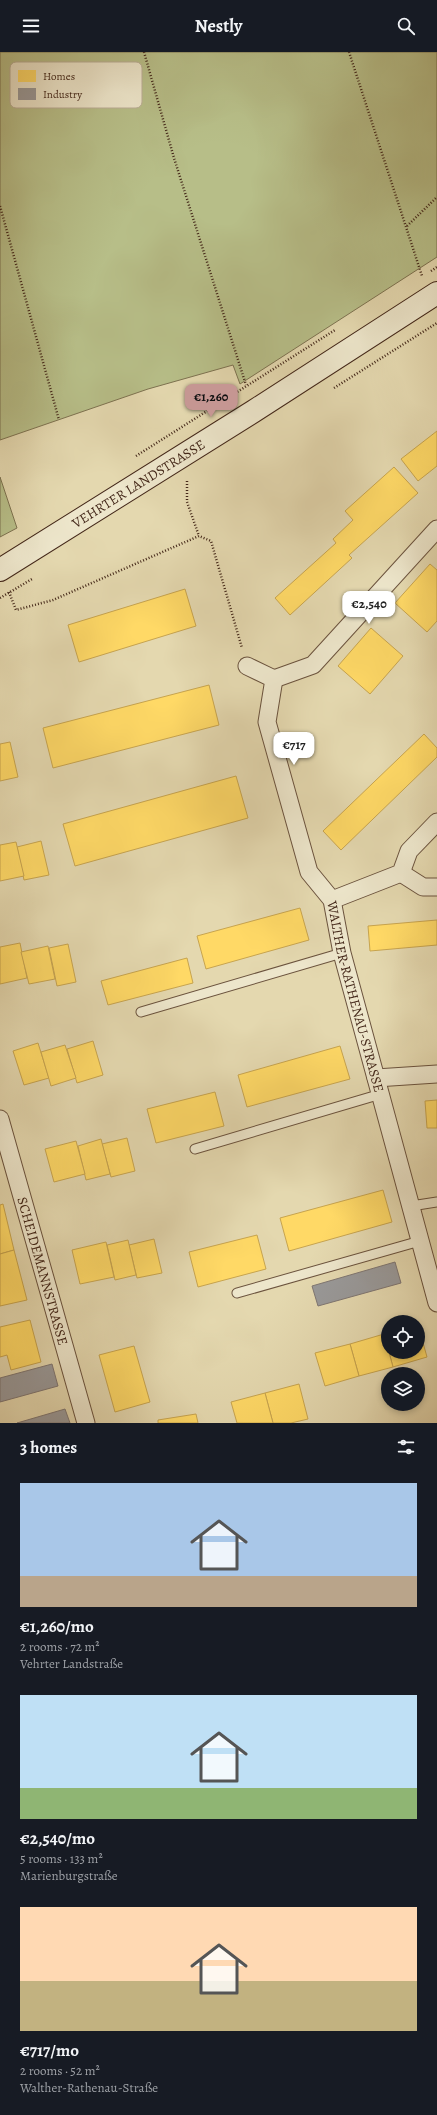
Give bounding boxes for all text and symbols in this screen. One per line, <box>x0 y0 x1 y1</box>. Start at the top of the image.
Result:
text: Nestly <box>195 14 242 38</box>
icon: menu <box>20 15 42 37</box>
icon: search <box>395 15 417 37</box>
legend <box>10 62 142 108</box>
text: Homes <box>43 69 75 84</box>
text: Industry <box>43 87 82 102</box>
pin: €1,260 <box>178 384 244 418</box>
text: €1,260 <box>194 388 228 405</box>
street label: VEHRTER LANDSTRASSE <box>67 435 208 533</box>
pin: €2,540 <box>336 591 402 625</box>
text: €2,540 <box>351 595 387 612</box>
pin: €717 <box>270 732 318 766</box>
text: €717 <box>282 736 306 753</box>
street label: WALTHER-RATHENAU-STRASSE <box>323 898 389 1094</box>
street label: SCHEIDEMANNSTRASSE <box>13 1195 73 1347</box>
map controls <box>381 1315 425 1411</box>
button: locate <box>381 1315 425 1359</box>
button: layers <box>381 1367 425 1411</box>
text: 3 homes <box>20 1436 77 1459</box>
icon: filters <box>395 1436 417 1458</box>
icon: home <box>183 1509 255 1581</box>
text: €1,260/mo <box>20 1615 94 1638</box>
text: 2 rooms · 72 m² <box>20 1638 100 1655</box>
text: Vehrter Landstraße <box>20 1655 123 1672</box>
icon: home <box>183 1721 255 1793</box>
text: €2,540/mo <box>20 1827 95 1850</box>
text: 5 rooms · 133 m² <box>20 1850 103 1867</box>
text: Marienburgstraße <box>20 1867 118 1884</box>
icon: home <box>183 1933 255 2005</box>
text: €717/mo <box>20 2039 79 2062</box>
text: 2 rooms · 52 m² <box>20 2062 100 2079</box>
text: Walther-Rathenau-Straße <box>20 2079 158 2096</box>

